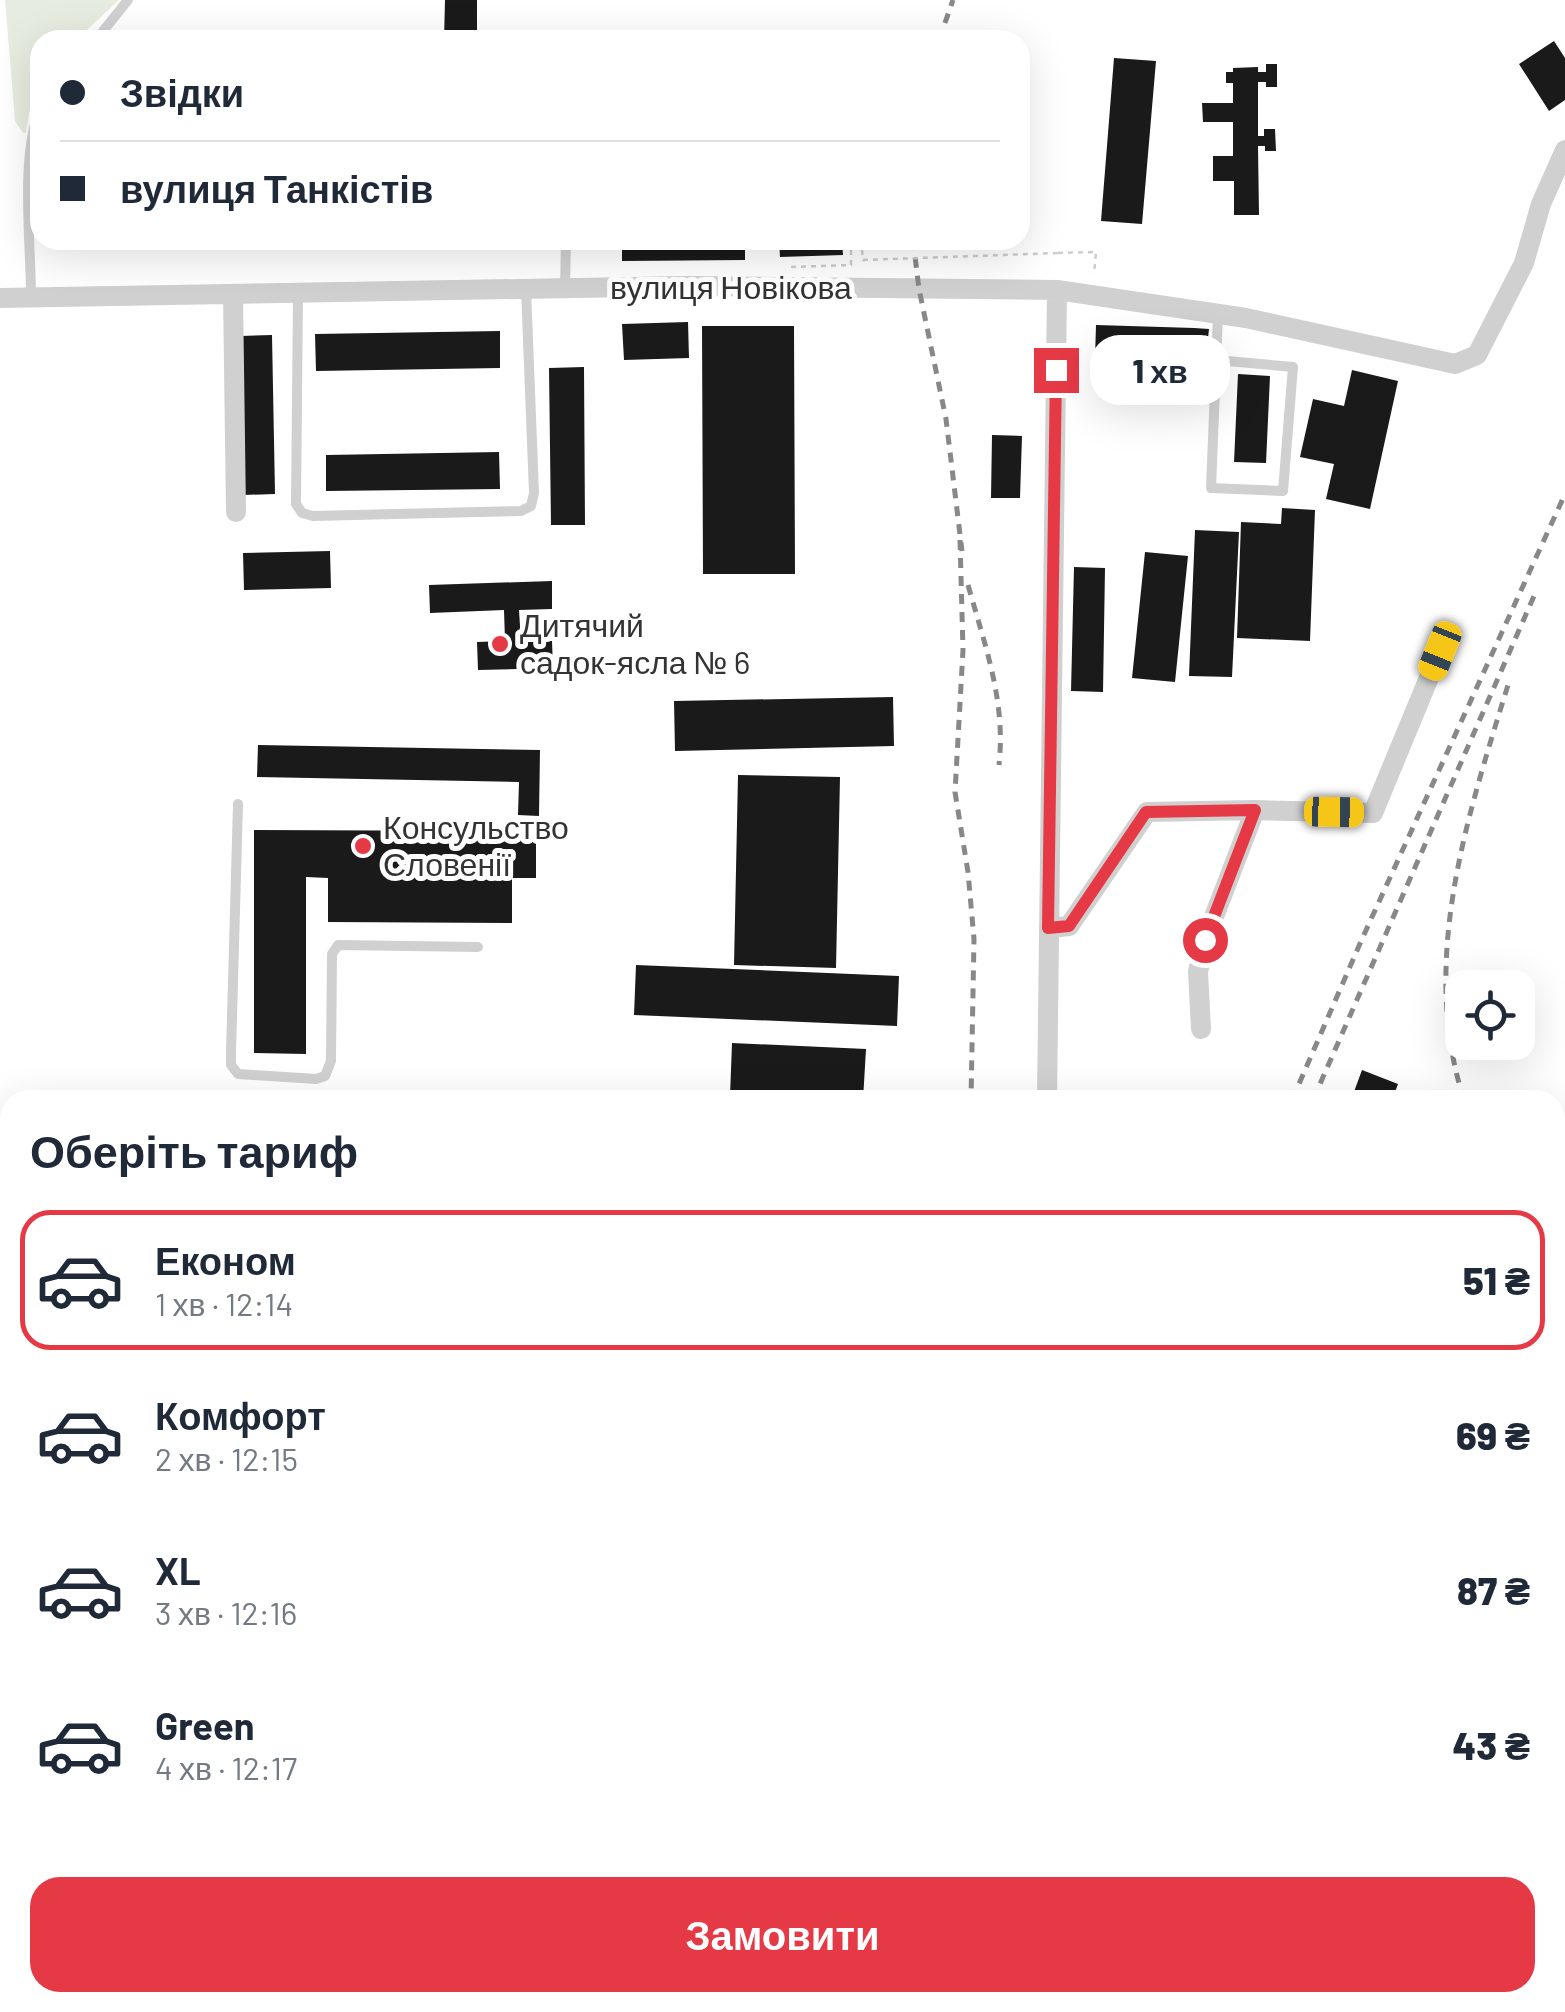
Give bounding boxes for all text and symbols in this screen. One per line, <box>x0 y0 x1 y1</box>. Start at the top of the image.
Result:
text: Звідки <box>120 69 244 115</box>
text: вулиця Танкістів <box>120 165 433 211</box>
street label: вулиця Новікова <box>610 267 852 306</box>
callout: 1 хв <box>1091 335 1231 405</box>
route end <box>1034 348 1079 393</box>
text: 1 хв <box>1132 351 1188 389</box>
place label: Дитячий садок-ясла № 6 <box>520 605 750 681</box>
car <box>1415 618 1465 684</box>
marker: Дитячий садок-ясла № 6 <box>489 633 511 655</box>
car <box>1304 796 1364 828</box>
place label: Консульство Словенії <box>383 807 569 882</box>
marker: Консульство Словенії <box>352 835 374 857</box>
route start <box>1183 918 1228 963</box>
map controls <box>1445 970 1535 1060</box>
button: locate <box>1445 970 1535 1060</box>
text: Оберіть тариф <box>30 1123 358 1177</box>
icon: car <box>35 1235 125 1325</box>
text: Економ <box>155 1237 296 1283</box>
text: 51 ₴ <box>1463 1257 1530 1303</box>
text: 1 хв · 12:14 <box>155 1284 293 1322</box>
icon: car <box>35 1390 125 1480</box>
text: Комфорт <box>155 1392 326 1438</box>
text: 69 ₴ <box>1456 1412 1530 1458</box>
text: 2 хв · 12:15 <box>155 1439 298 1477</box>
icon: car <box>35 1545 125 1635</box>
text: XL <box>155 1547 201 1593</box>
text: 87 ₴ <box>1457 1567 1530 1613</box>
text: 3 хв · 12:16 <box>155 1593 297 1631</box>
icon: car <box>35 1700 125 1790</box>
text: Green <box>155 1702 255 1748</box>
text: 43 ₴ <box>1453 1722 1530 1768</box>
text: 4 хв · 12:17 <box>155 1748 297 1786</box>
button: Замовити <box>30 1877 1535 1992</box>

